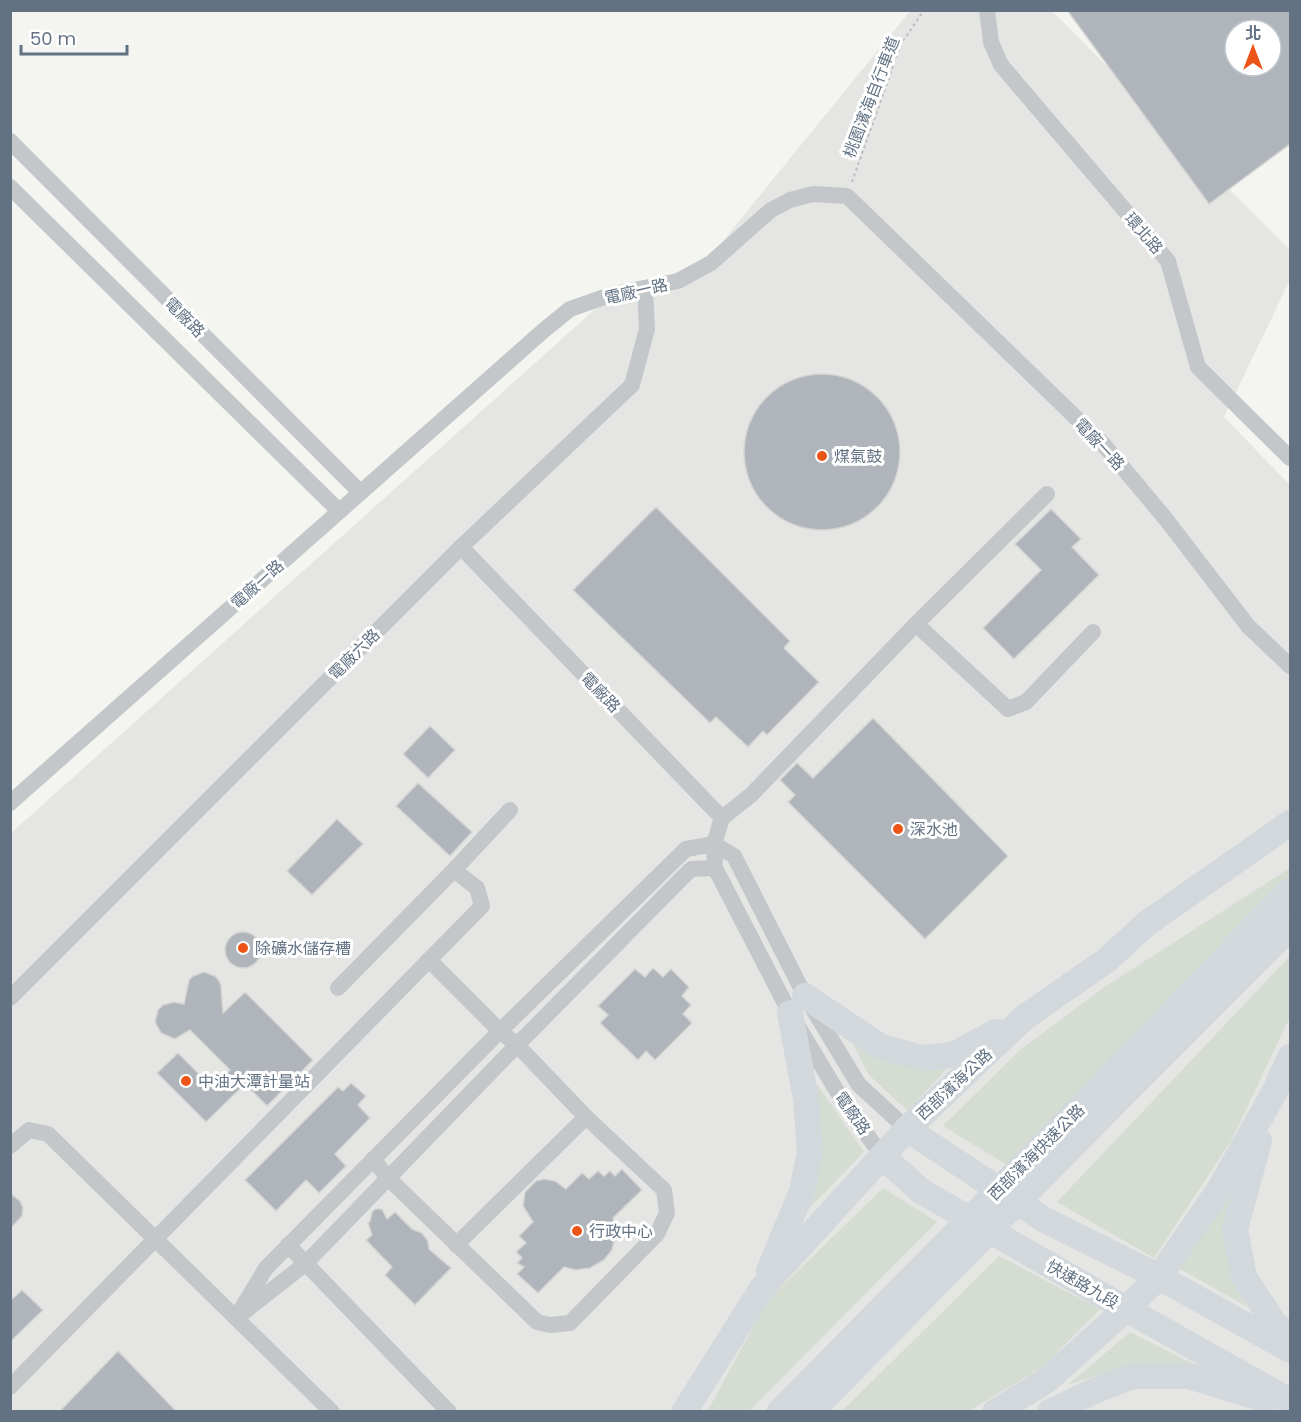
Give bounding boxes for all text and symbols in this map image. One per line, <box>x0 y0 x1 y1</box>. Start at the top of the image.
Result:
scale bar <box>21 18 128 56</box>
north arrow <box>1223 18 1283 78</box>
text: 北 <box>1245 22 1261 45</box>
text: 50 m <box>30 26 76 51</box>
street label: 桃園濱海自行車道 <box>838 33 905 161</box>
street label: 環北路 <box>1119 208 1168 259</box>
street label: 電廠一路 <box>602 273 670 310</box>
street label: 電廠路 <box>160 292 210 342</box>
street label: 電廠一路 <box>1069 413 1130 476</box>
place label: 煤氣鼓 <box>834 445 882 468</box>
marker: 煤氣鼓 <box>815 449 829 463</box>
street label: 電廠一路 <box>226 554 289 614</box>
street label: 電廠六路 <box>324 624 385 685</box>
street label: 電廠路 <box>576 667 626 718</box>
place label: 深水池 <box>910 818 958 841</box>
marker: 深水池 <box>891 822 905 836</box>
place label: 除礦水儲存槽 <box>255 937 351 960</box>
marker: 除礦水儲存槽 <box>236 941 250 955</box>
street label: 西部濱海公路 <box>911 1043 997 1126</box>
place label: 中油大潭計量站 <box>198 1070 310 1093</box>
marker: 中油大潭計量站 <box>179 1074 193 1088</box>
street label: 電廠路 <box>829 1087 876 1140</box>
street label: 西部濱海快速公路 <box>983 1099 1090 1206</box>
place label: 行政中心 <box>589 1220 653 1243</box>
marker: 行政中心 <box>570 1224 584 1238</box>
street label: 快速路九段 <box>1042 1254 1123 1314</box>

